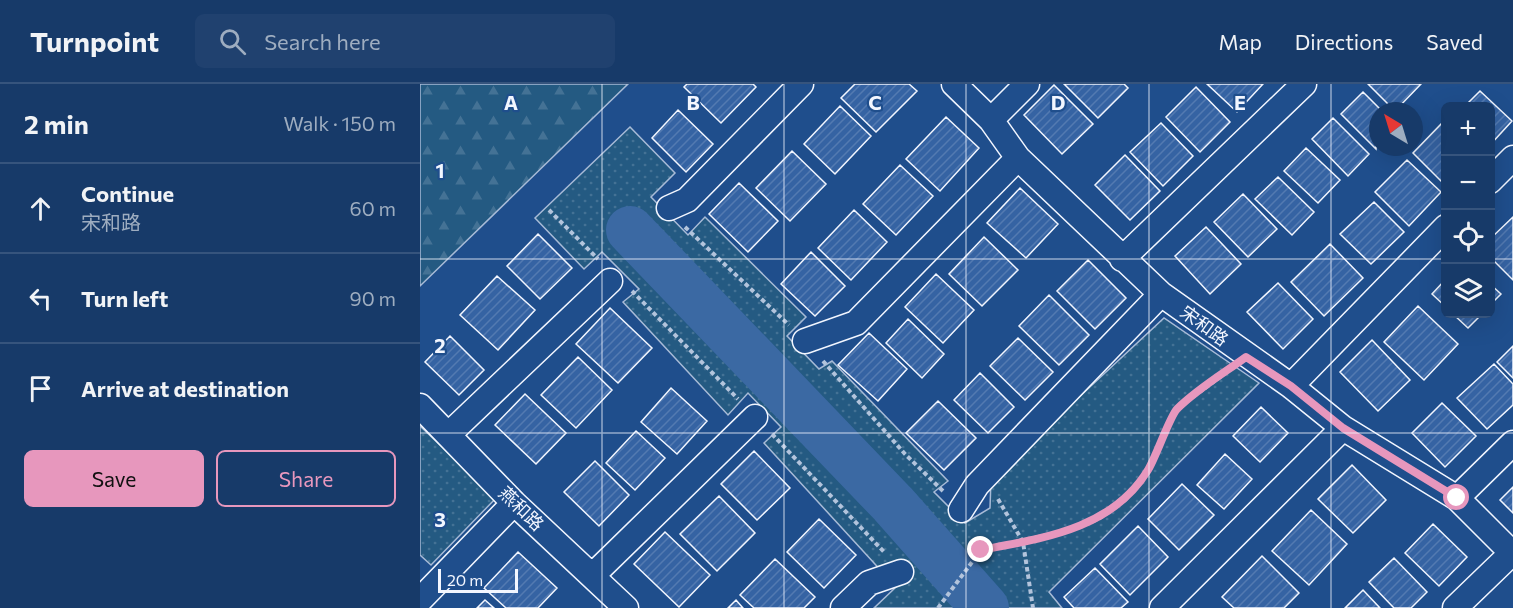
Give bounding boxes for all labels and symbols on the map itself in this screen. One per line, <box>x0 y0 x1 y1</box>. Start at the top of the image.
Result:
text: A <box>504 90 518 114</box>
text: B <box>686 90 700 114</box>
text: C <box>868 90 882 114</box>
text: D <box>1051 90 1065 114</box>
text: E <box>1234 90 1246 114</box>
north arrow <box>1369 102 1423 156</box>
text: 1 <box>435 158 445 182</box>
street label: 宋和路 <box>1176 300 1233 350</box>
text: 2 <box>434 333 446 357</box>
street label: 燕和路 <box>495 482 549 535</box>
route start <box>1443 484 1469 510</box>
text: 3 <box>434 507 446 531</box>
route end <box>967 536 993 562</box>
scale bar <box>438 566 518 594</box>

